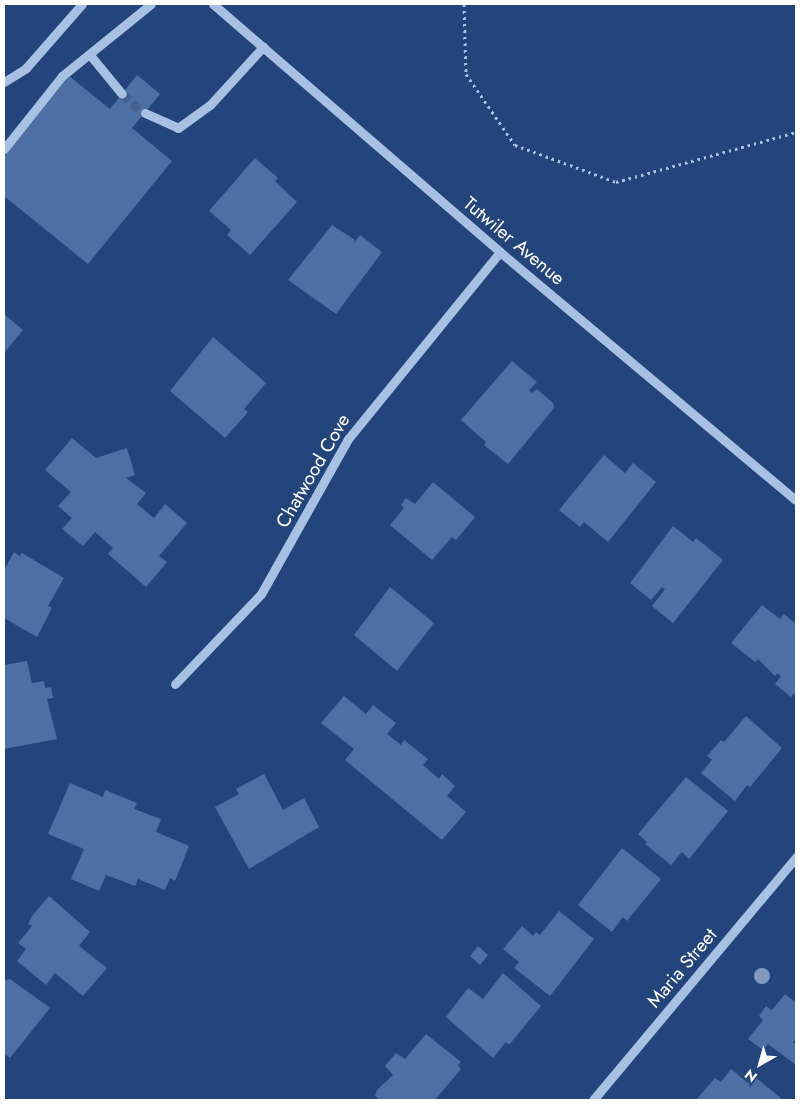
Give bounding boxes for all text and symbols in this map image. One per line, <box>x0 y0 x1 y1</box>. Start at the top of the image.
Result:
street label: Tutwiler Avenue <box>459 192 569 290</box>
street label: Chatwood Cove <box>271 410 355 532</box>
street label: Maria Street <box>642 924 722 1012</box>
north arrow <box>735 1039 785 1089</box>
text: N <box>740 1065 761 1087</box>

